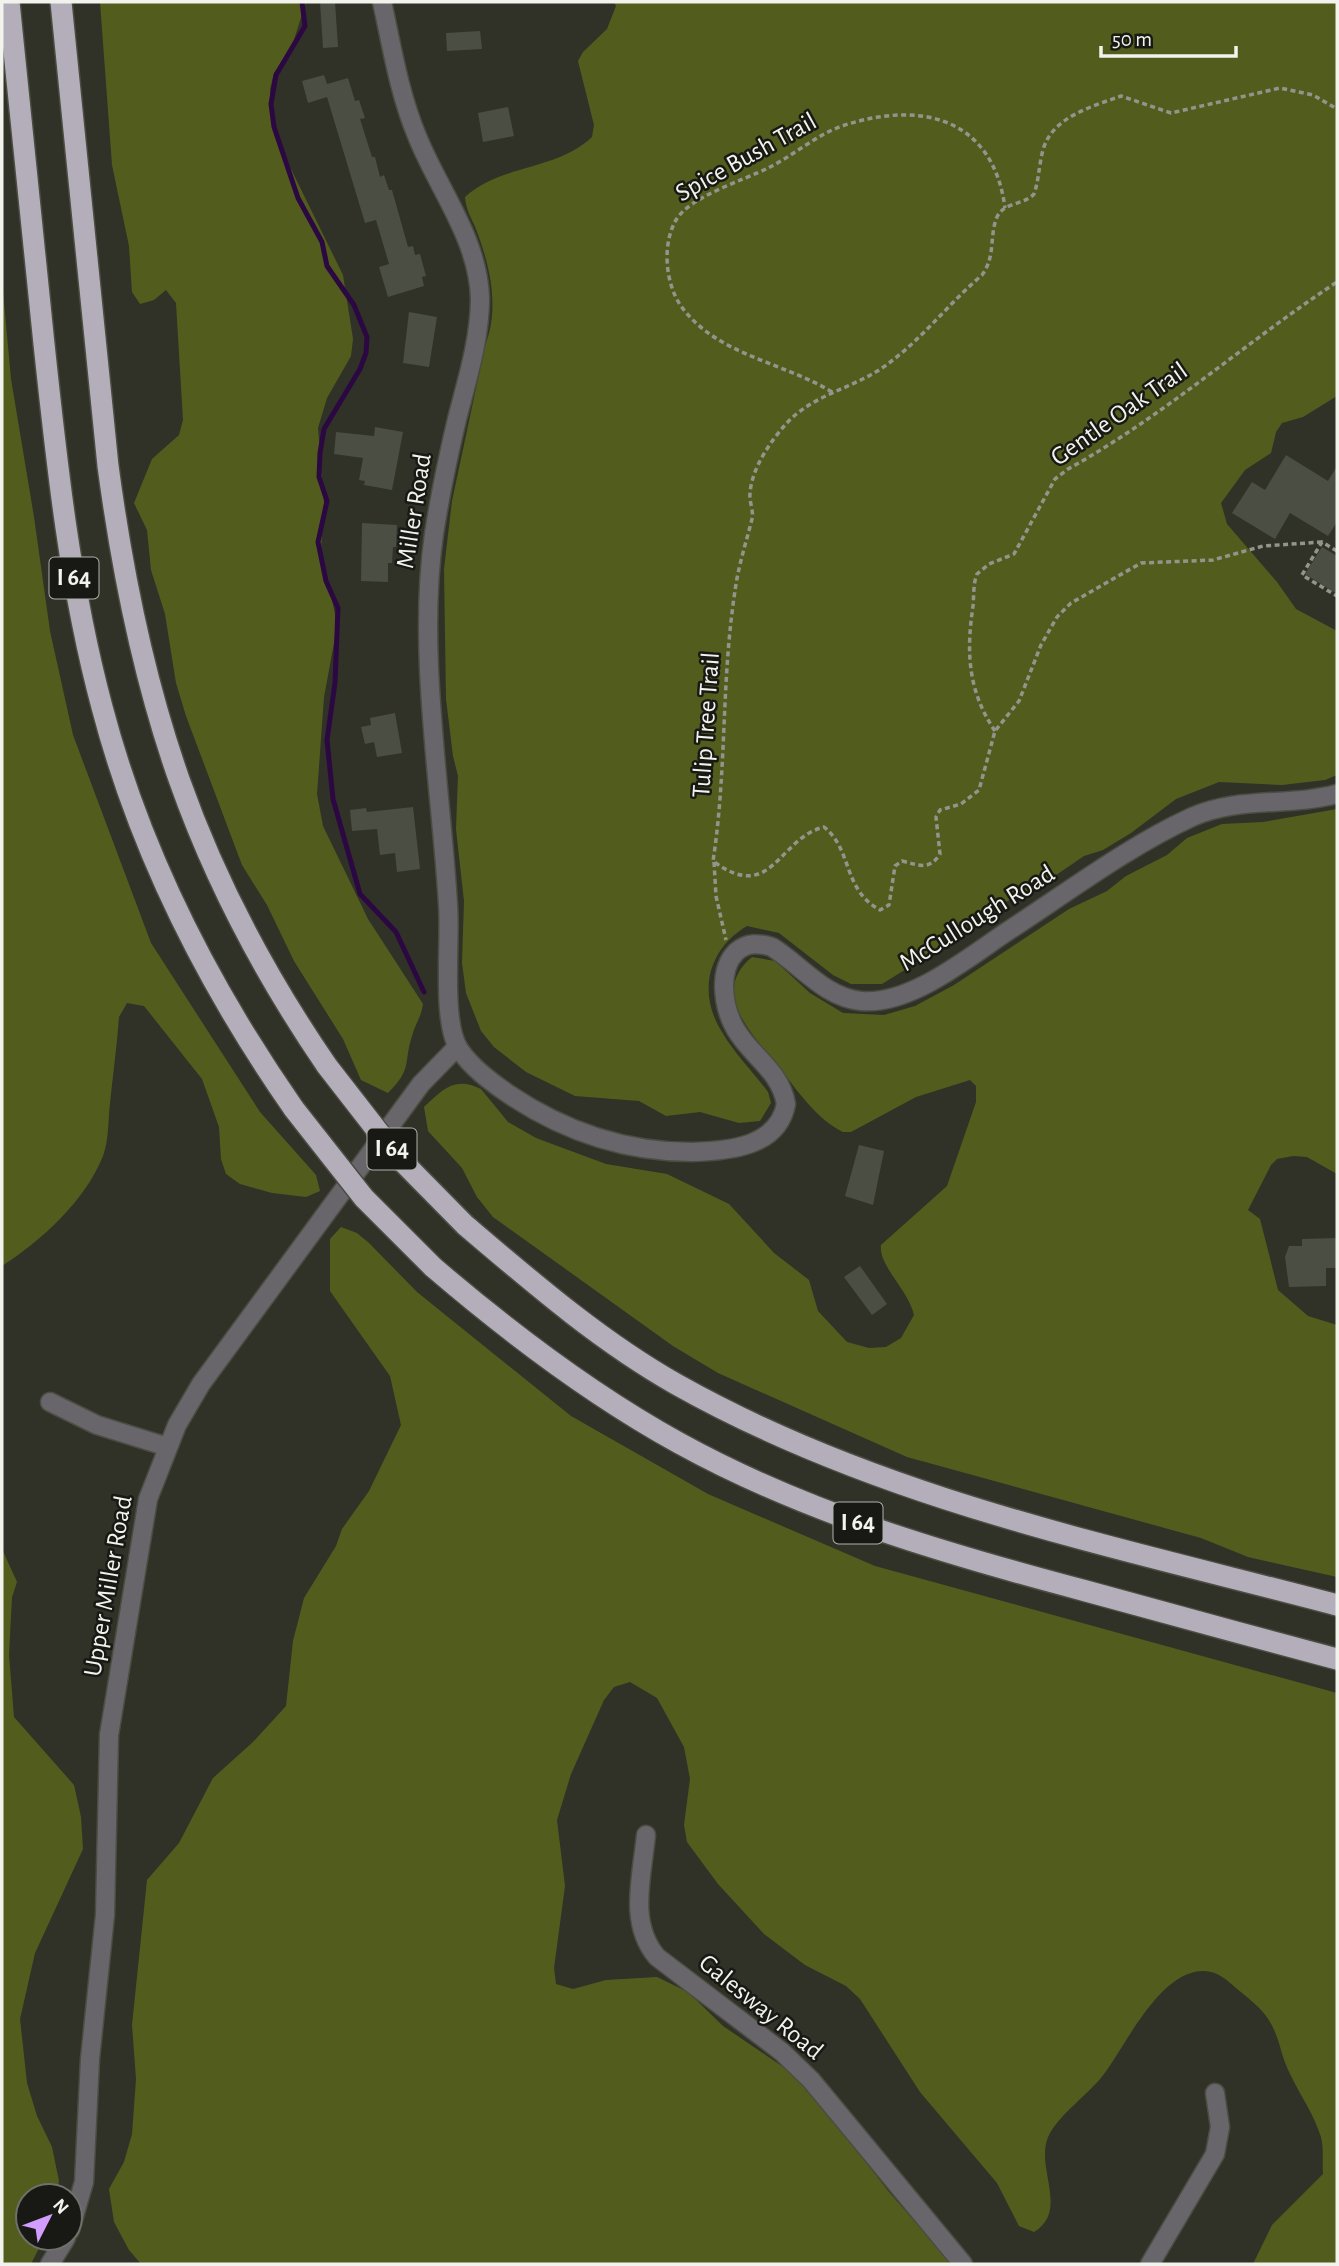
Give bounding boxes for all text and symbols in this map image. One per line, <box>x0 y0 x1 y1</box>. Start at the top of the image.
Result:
scale bar <box>1101 14 1236 58</box>
text: 50 m <box>1112 29 1152 50</box>
street label: Spice Bush Trail <box>671 108 821 206</box>
street label: Gentle Oak Trail <box>1046 357 1192 471</box>
street label: Miller Road <box>392 452 436 570</box>
road number: I 64 <box>50 558 98 598</box>
street label: Tulip Tree Trail <box>688 651 724 799</box>
street label: McCullough Road <box>895 860 1059 976</box>
road number: I 64 <box>368 1128 416 1170</box>
street label: Upper Miller Road <box>79 1494 137 1678</box>
road number: I 64 <box>834 1503 882 1544</box>
street label: Galesway Road <box>694 1949 828 2065</box>
north arrow <box>14 2182 84 2252</box>
text: N <box>49 2195 72 2218</box>

